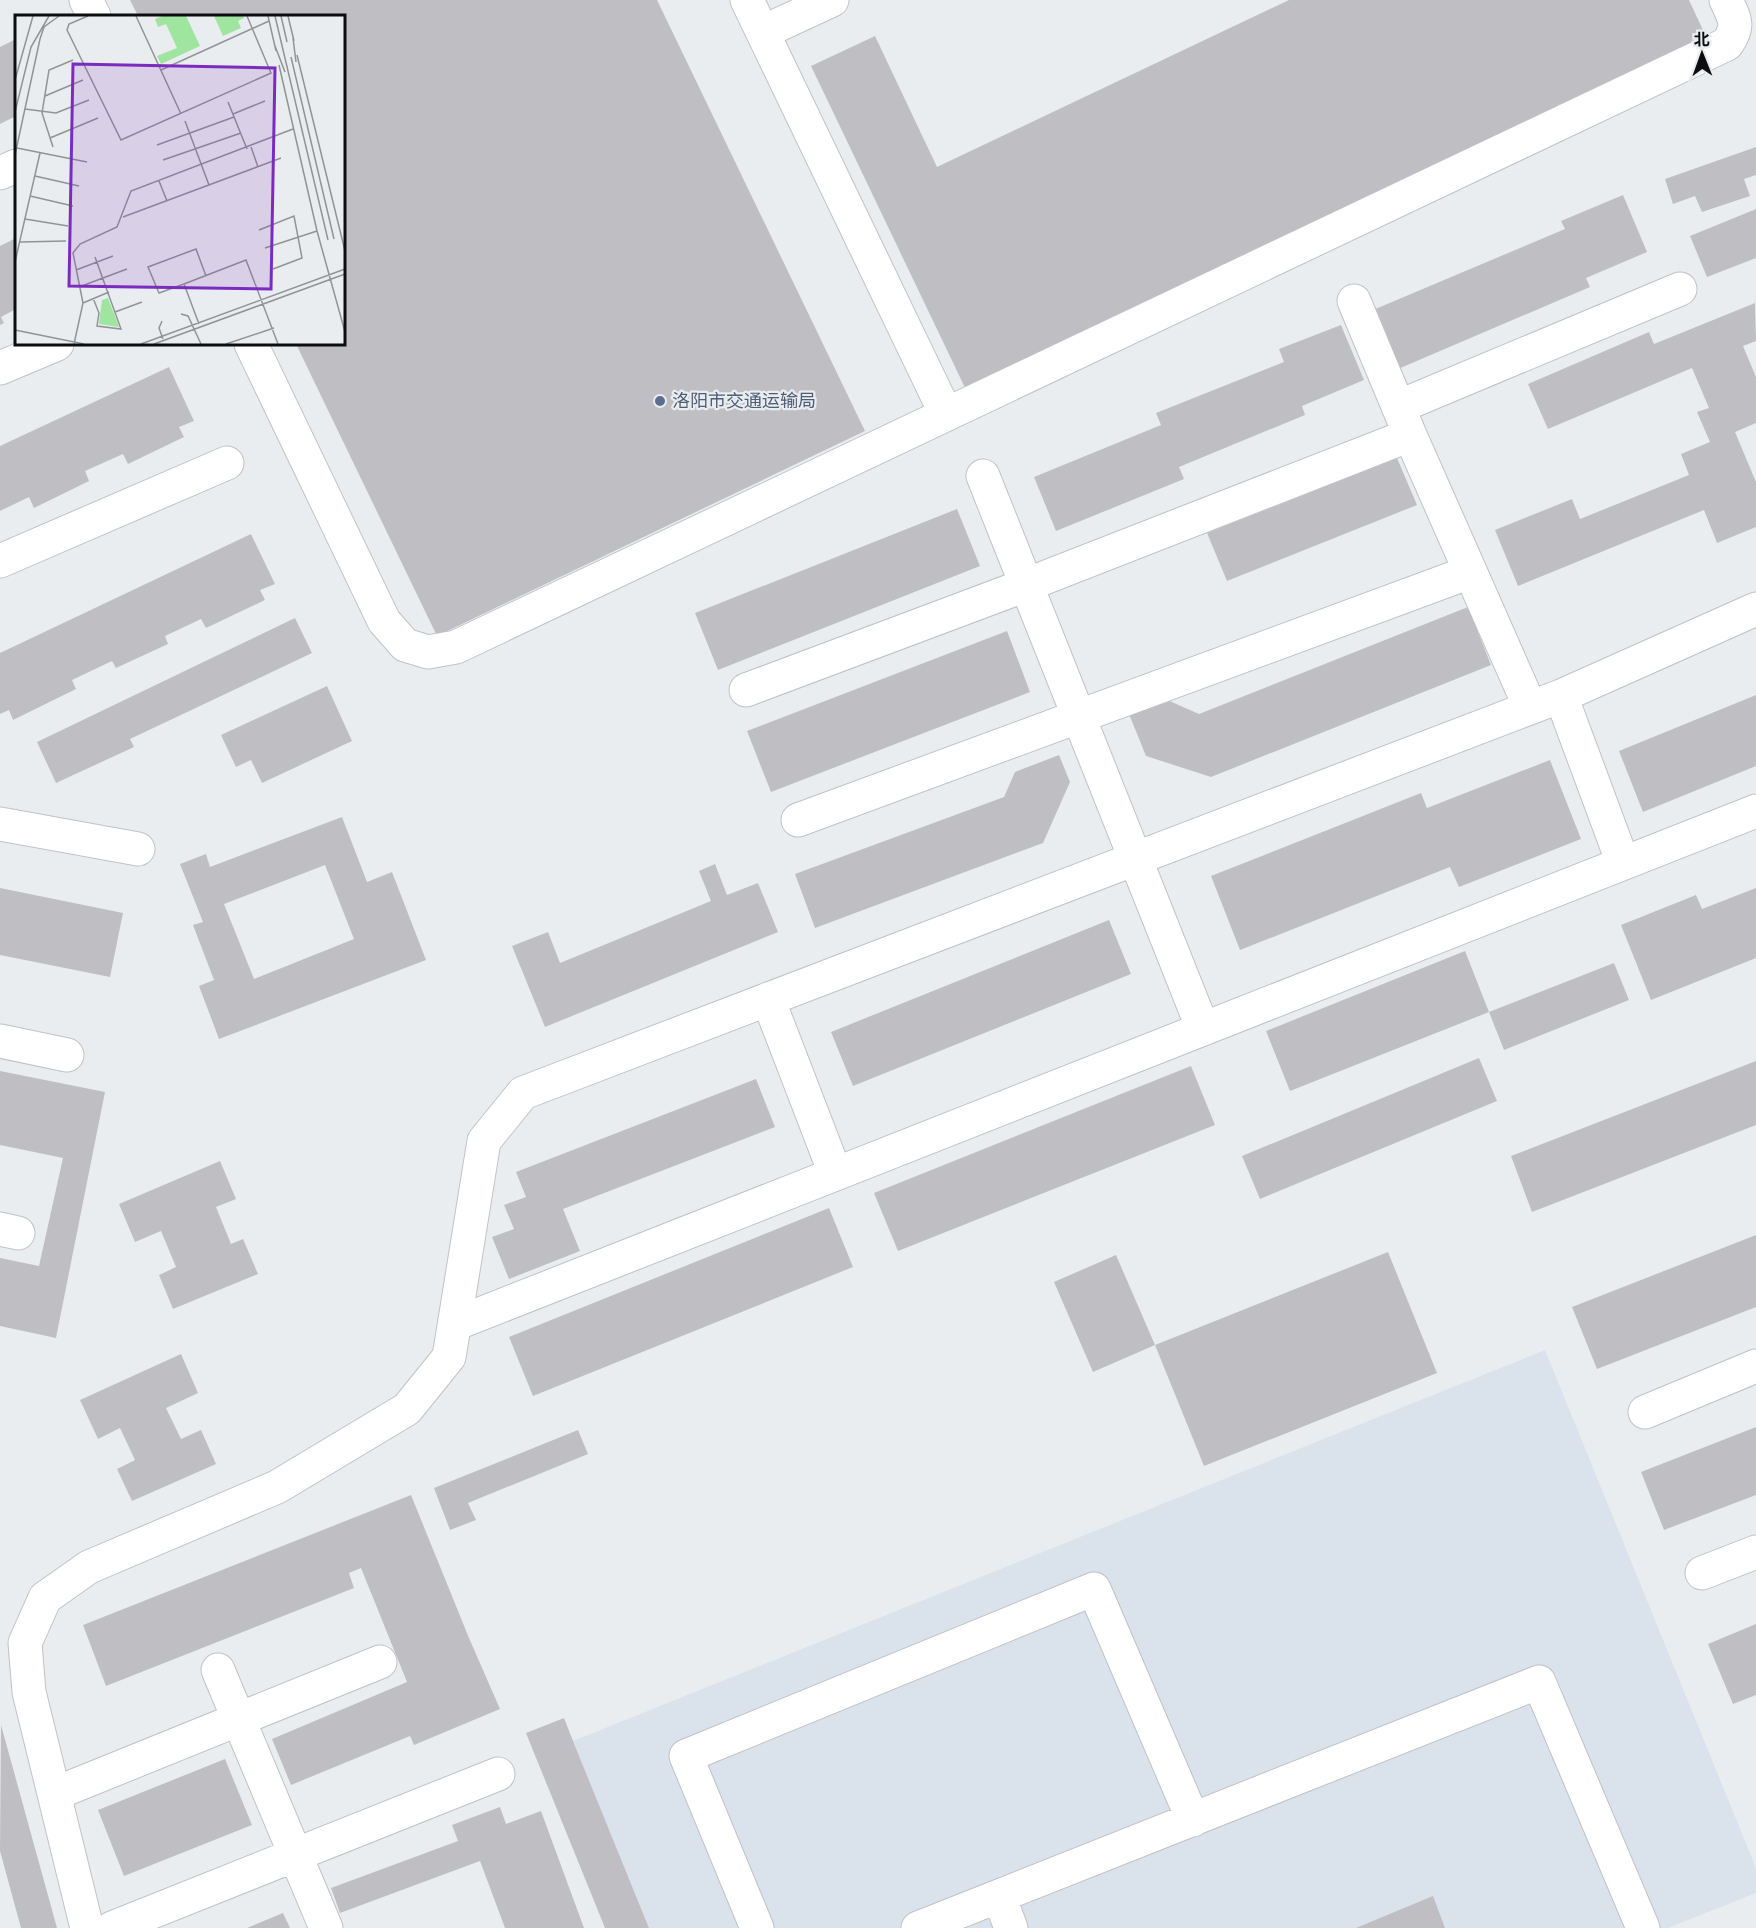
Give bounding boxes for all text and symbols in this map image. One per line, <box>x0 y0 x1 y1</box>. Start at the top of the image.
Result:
inset map <box>15 15 345 345</box>
north arrow <box>1672 24 1732 84</box>
text: 北 <box>1694 28 1710 50</box>
place label: 洛阳市交通运输局 <box>672 388 816 412</box>
marker: 洛阳市交通运输局 <box>653 394 667 408</box>

